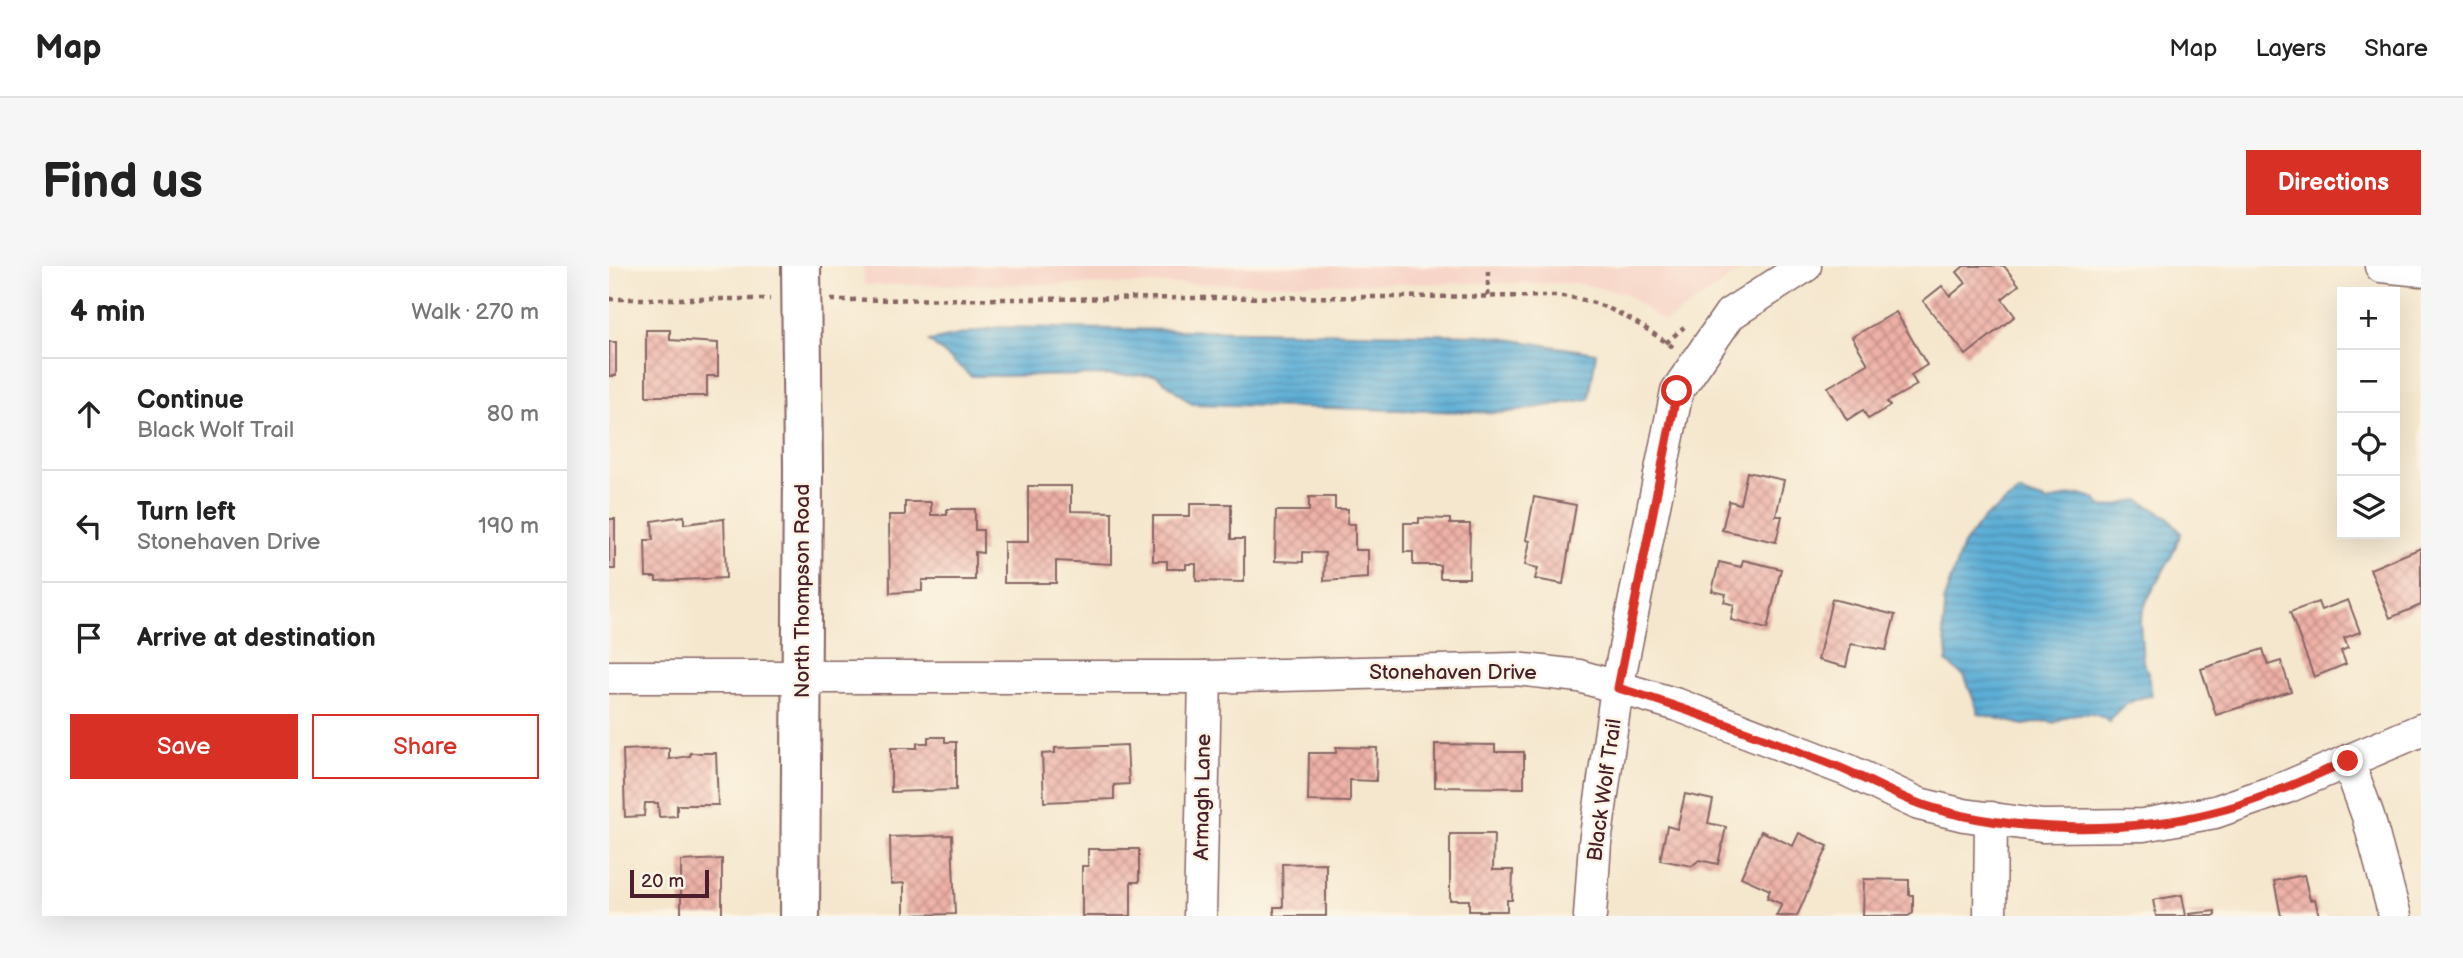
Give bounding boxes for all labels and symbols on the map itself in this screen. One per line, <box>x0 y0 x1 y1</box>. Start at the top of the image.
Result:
route start <box>1661 375 1692 406</box>
street label: North Thompson Road <box>790 484 815 698</box>
street label: Stonehaven Drive <box>1369 660 1537 685</box>
street label: Black Wolf Trail <box>1582 717 1627 863</box>
street label: Armagh Lane <box>1189 733 1216 861</box>
route end <box>2332 745 2363 776</box>
scale bar <box>630 867 709 899</box>

